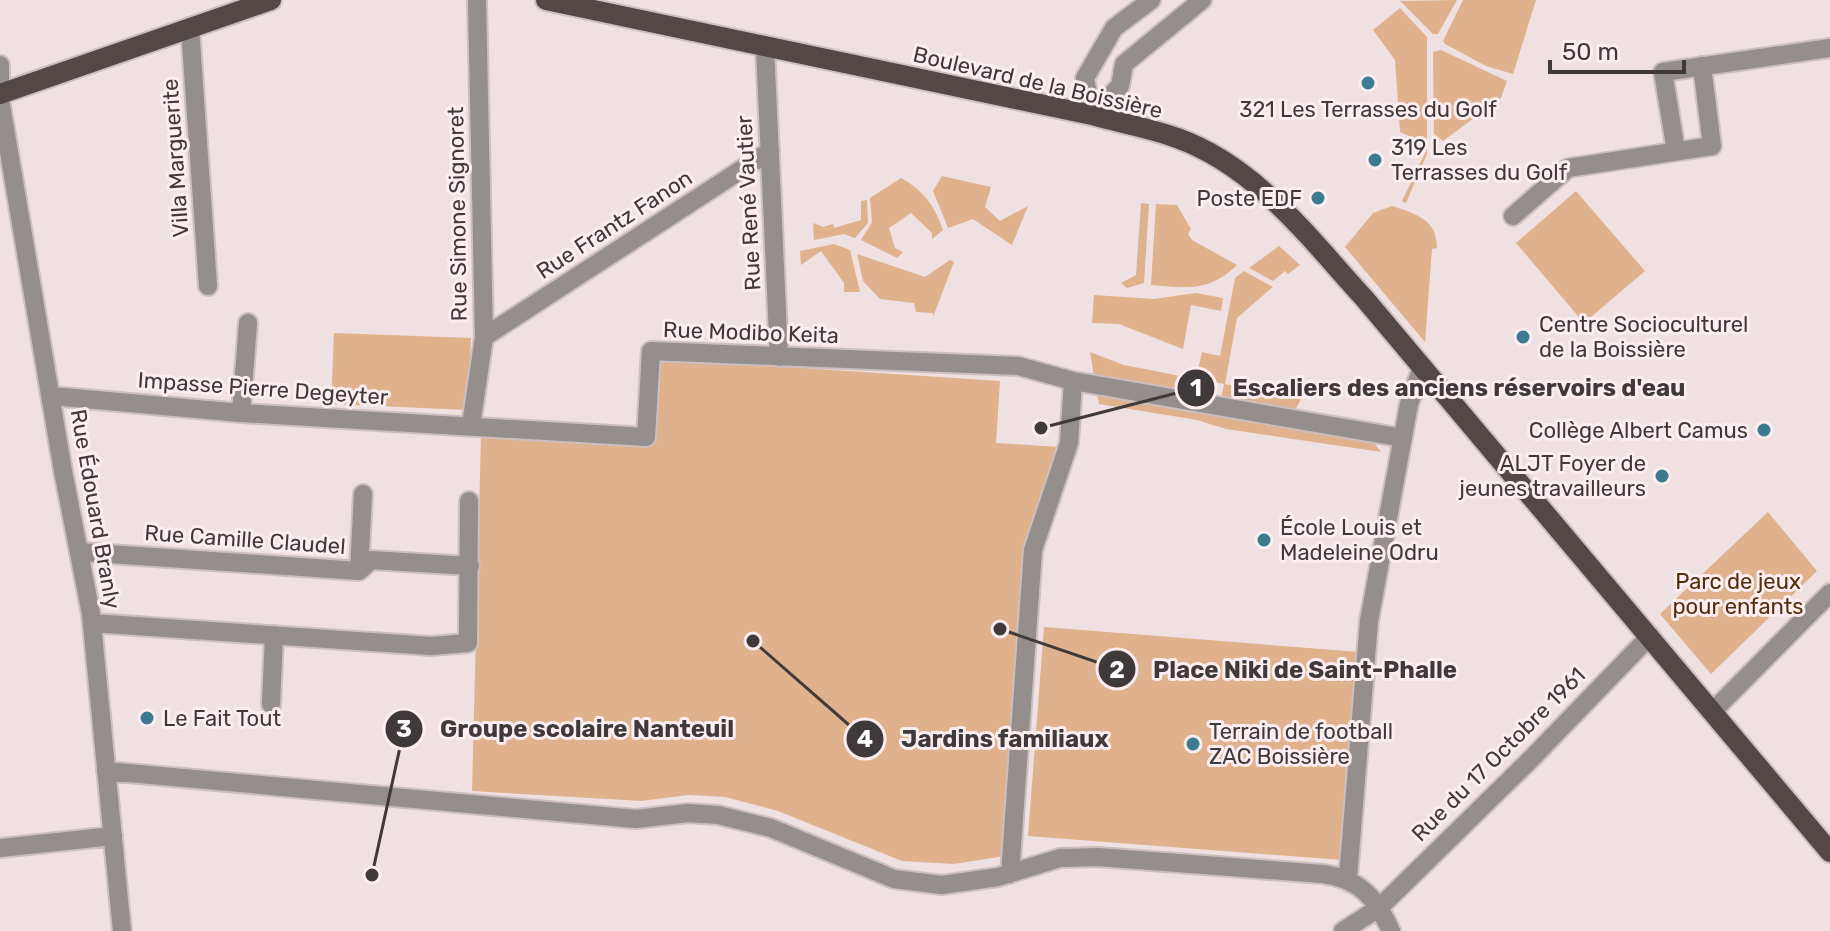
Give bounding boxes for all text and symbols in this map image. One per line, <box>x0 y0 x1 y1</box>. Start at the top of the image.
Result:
scale bar <box>1550 24 1684 74</box>
text: 50 m <box>1562 38 1619 66</box>
street label: Boulevard de la Boissière <box>911 41 1165 124</box>
marker: 321 Les Terrasses du Golf <box>1359 74 1377 92</box>
street label: Villa Marguerite <box>156 78 195 238</box>
place label: 321 Les Terrasses du Golf <box>1239 96 1497 123</box>
street label: Rue Simone Signoret <box>442 106 473 322</box>
street label: Rue René Vautier <box>730 114 767 291</box>
place label: 319 Les Terrasses du Golf <box>1391 134 1568 186</box>
marker: 319 Les Terrasses du Golf <box>1366 151 1384 169</box>
street label: Rue Frantz Fanon <box>531 164 697 285</box>
place label: Poste EDF <box>1197 185 1302 212</box>
marker: Poste EDF <box>1309 189 1327 207</box>
place label: Centre Socioculturel de la Boissière <box>1539 311 1748 363</box>
street label: Rue Modibo Keita <box>663 316 839 349</box>
marker: Centre Socioculturel de la Boissière <box>1514 328 1532 346</box>
callout: Escaliers des anciens réservoirs d'eau <box>1176 364 1701 412</box>
street label: Impasse Pierre Degeyter <box>137 366 390 411</box>
text: 1 <box>1190 374 1202 402</box>
text: Escaliers des anciens réservoirs d'eau <box>1233 374 1685 402</box>
street label: Rue Édouard Branly <box>65 407 126 611</box>
place label: Collège Albert Camus <box>1529 417 1748 444</box>
marker: Collège Albert Camus <box>1755 421 1773 439</box>
place label: ALJT Foyer de jeunes travailleurs <box>1458 450 1646 502</box>
marker: ALJT Foyer de jeunes travailleurs <box>1653 467 1671 485</box>
place label: École Louis et Madeleine Odru <box>1280 514 1439 566</box>
street label: Rue Camille Claudel <box>143 519 346 560</box>
marker: École Louis et Madeleine Odru <box>1255 531 1273 549</box>
park label: Parc de jeux pour enfants <box>1672 568 1804 620</box>
callout: Place Niki de Saint-Phalle <box>1097 645 1473 693</box>
text: 2 <box>1109 656 1125 684</box>
text: Place Niki de Saint-Phalle <box>1153 656 1457 684</box>
street label: Rue du 17 Octobre 1961 <box>1406 662 1591 847</box>
place label: Le Fait Tout <box>163 705 281 732</box>
callout: Groupe scolaire Nanteuil <box>384 705 750 753</box>
marker: Le Fait Tout <box>138 709 156 727</box>
text: 3 <box>396 715 412 743</box>
text: Groupe scolaire Nanteuil <box>440 715 734 743</box>
callout: Jardins familiaux <box>845 715 1125 763</box>
place label: Terrain de football ZAC Boissière <box>1209 718 1393 770</box>
text: 4 <box>857 725 873 753</box>
text: Jardins familiaux <box>901 725 1109 753</box>
marker: Terrain de football ZAC Boissière <box>1184 735 1202 753</box>

